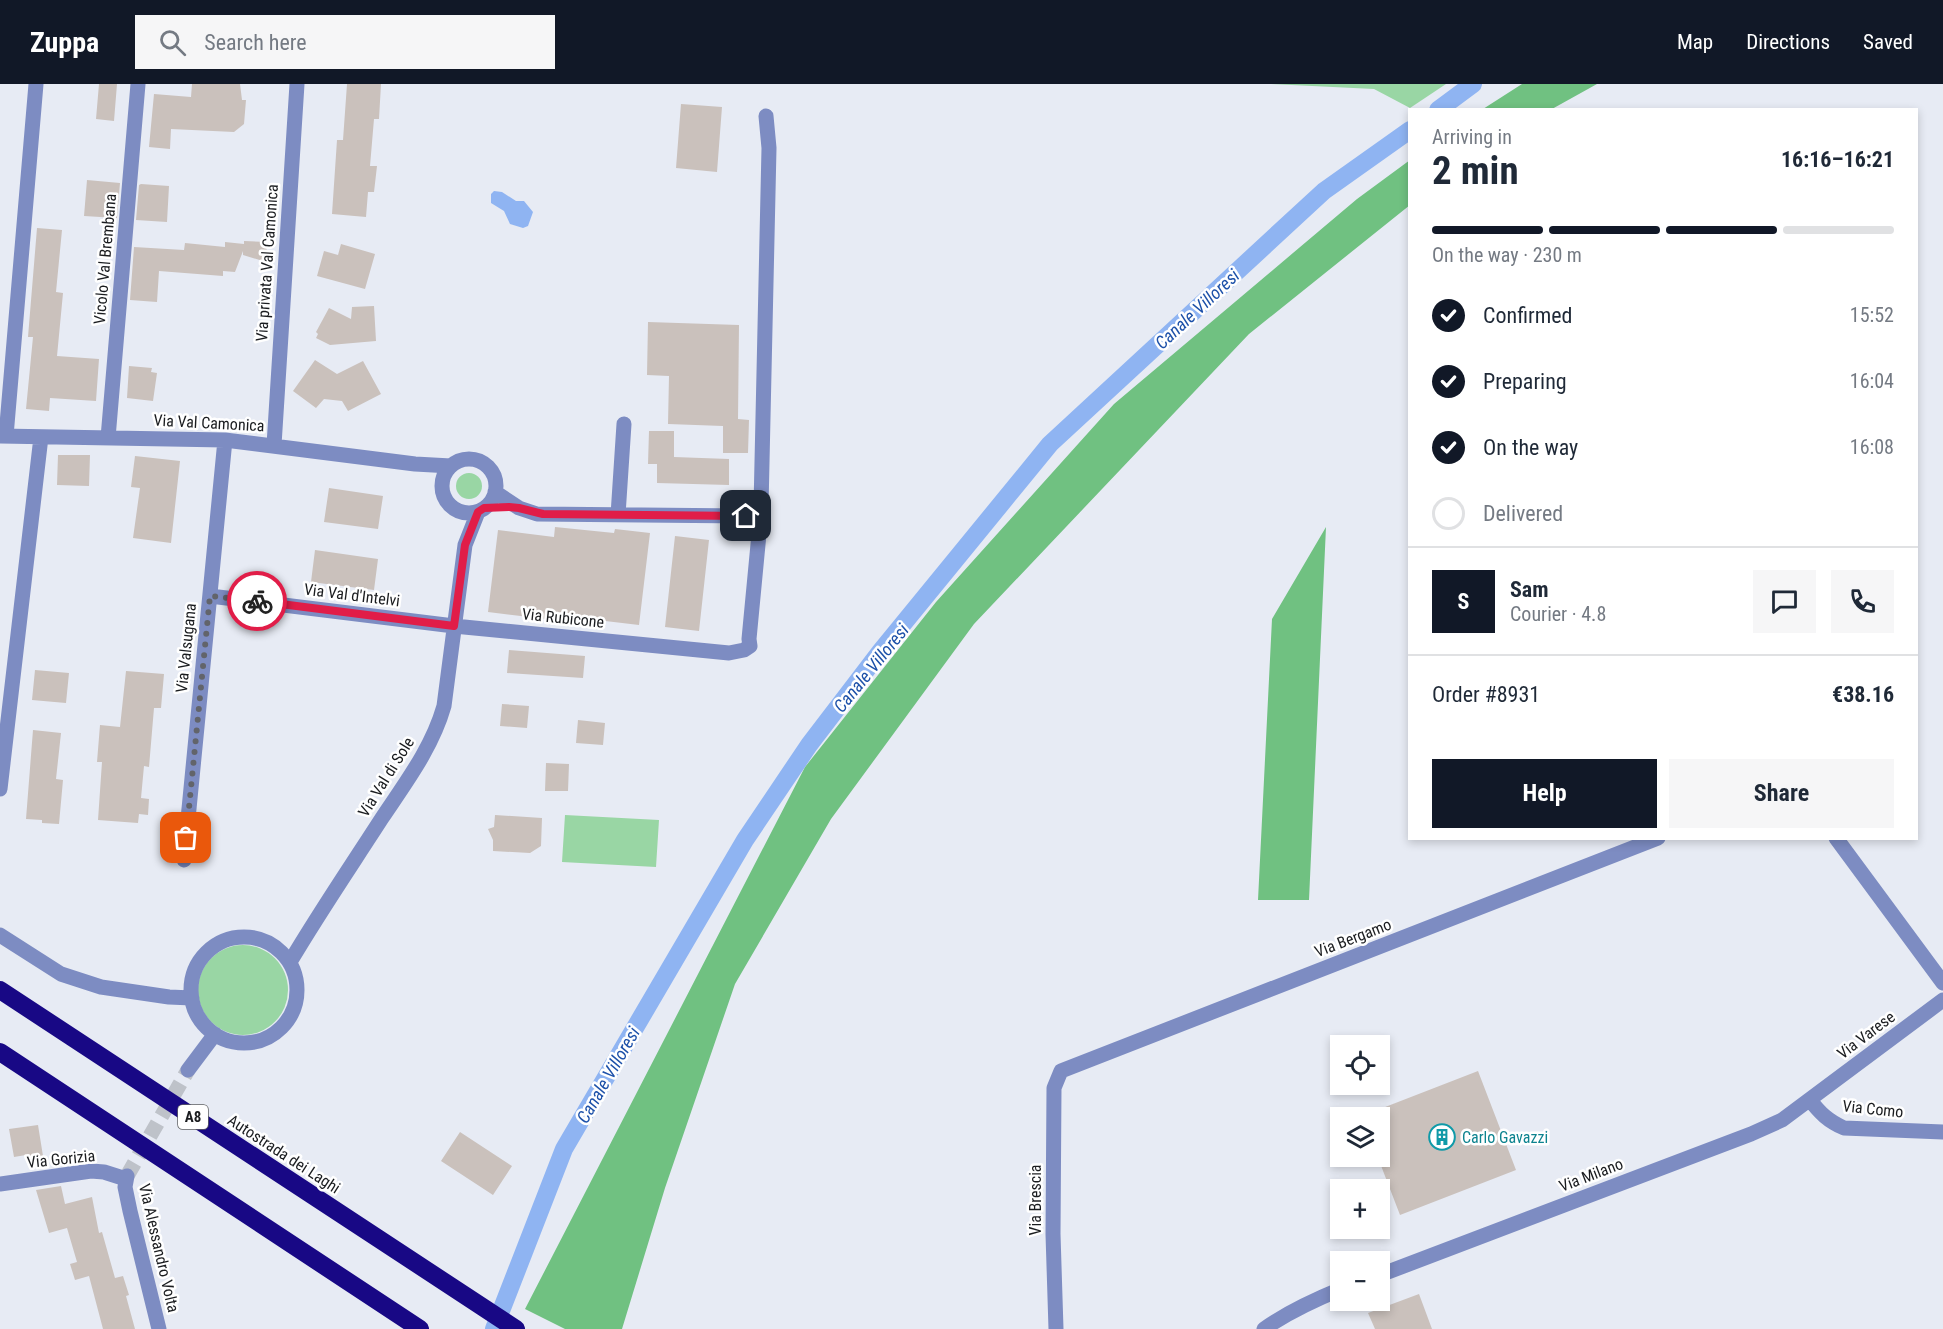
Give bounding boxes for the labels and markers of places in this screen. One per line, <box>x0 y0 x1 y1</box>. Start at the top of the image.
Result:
pin <box>720 490 771 541</box>
pin <box>160 812 211 863</box>
building icon: Carlo Gavazzi <box>1427 1122 1457 1152</box>
place label: Carlo Gavazzi <box>1462 1128 1548 1147</box>

